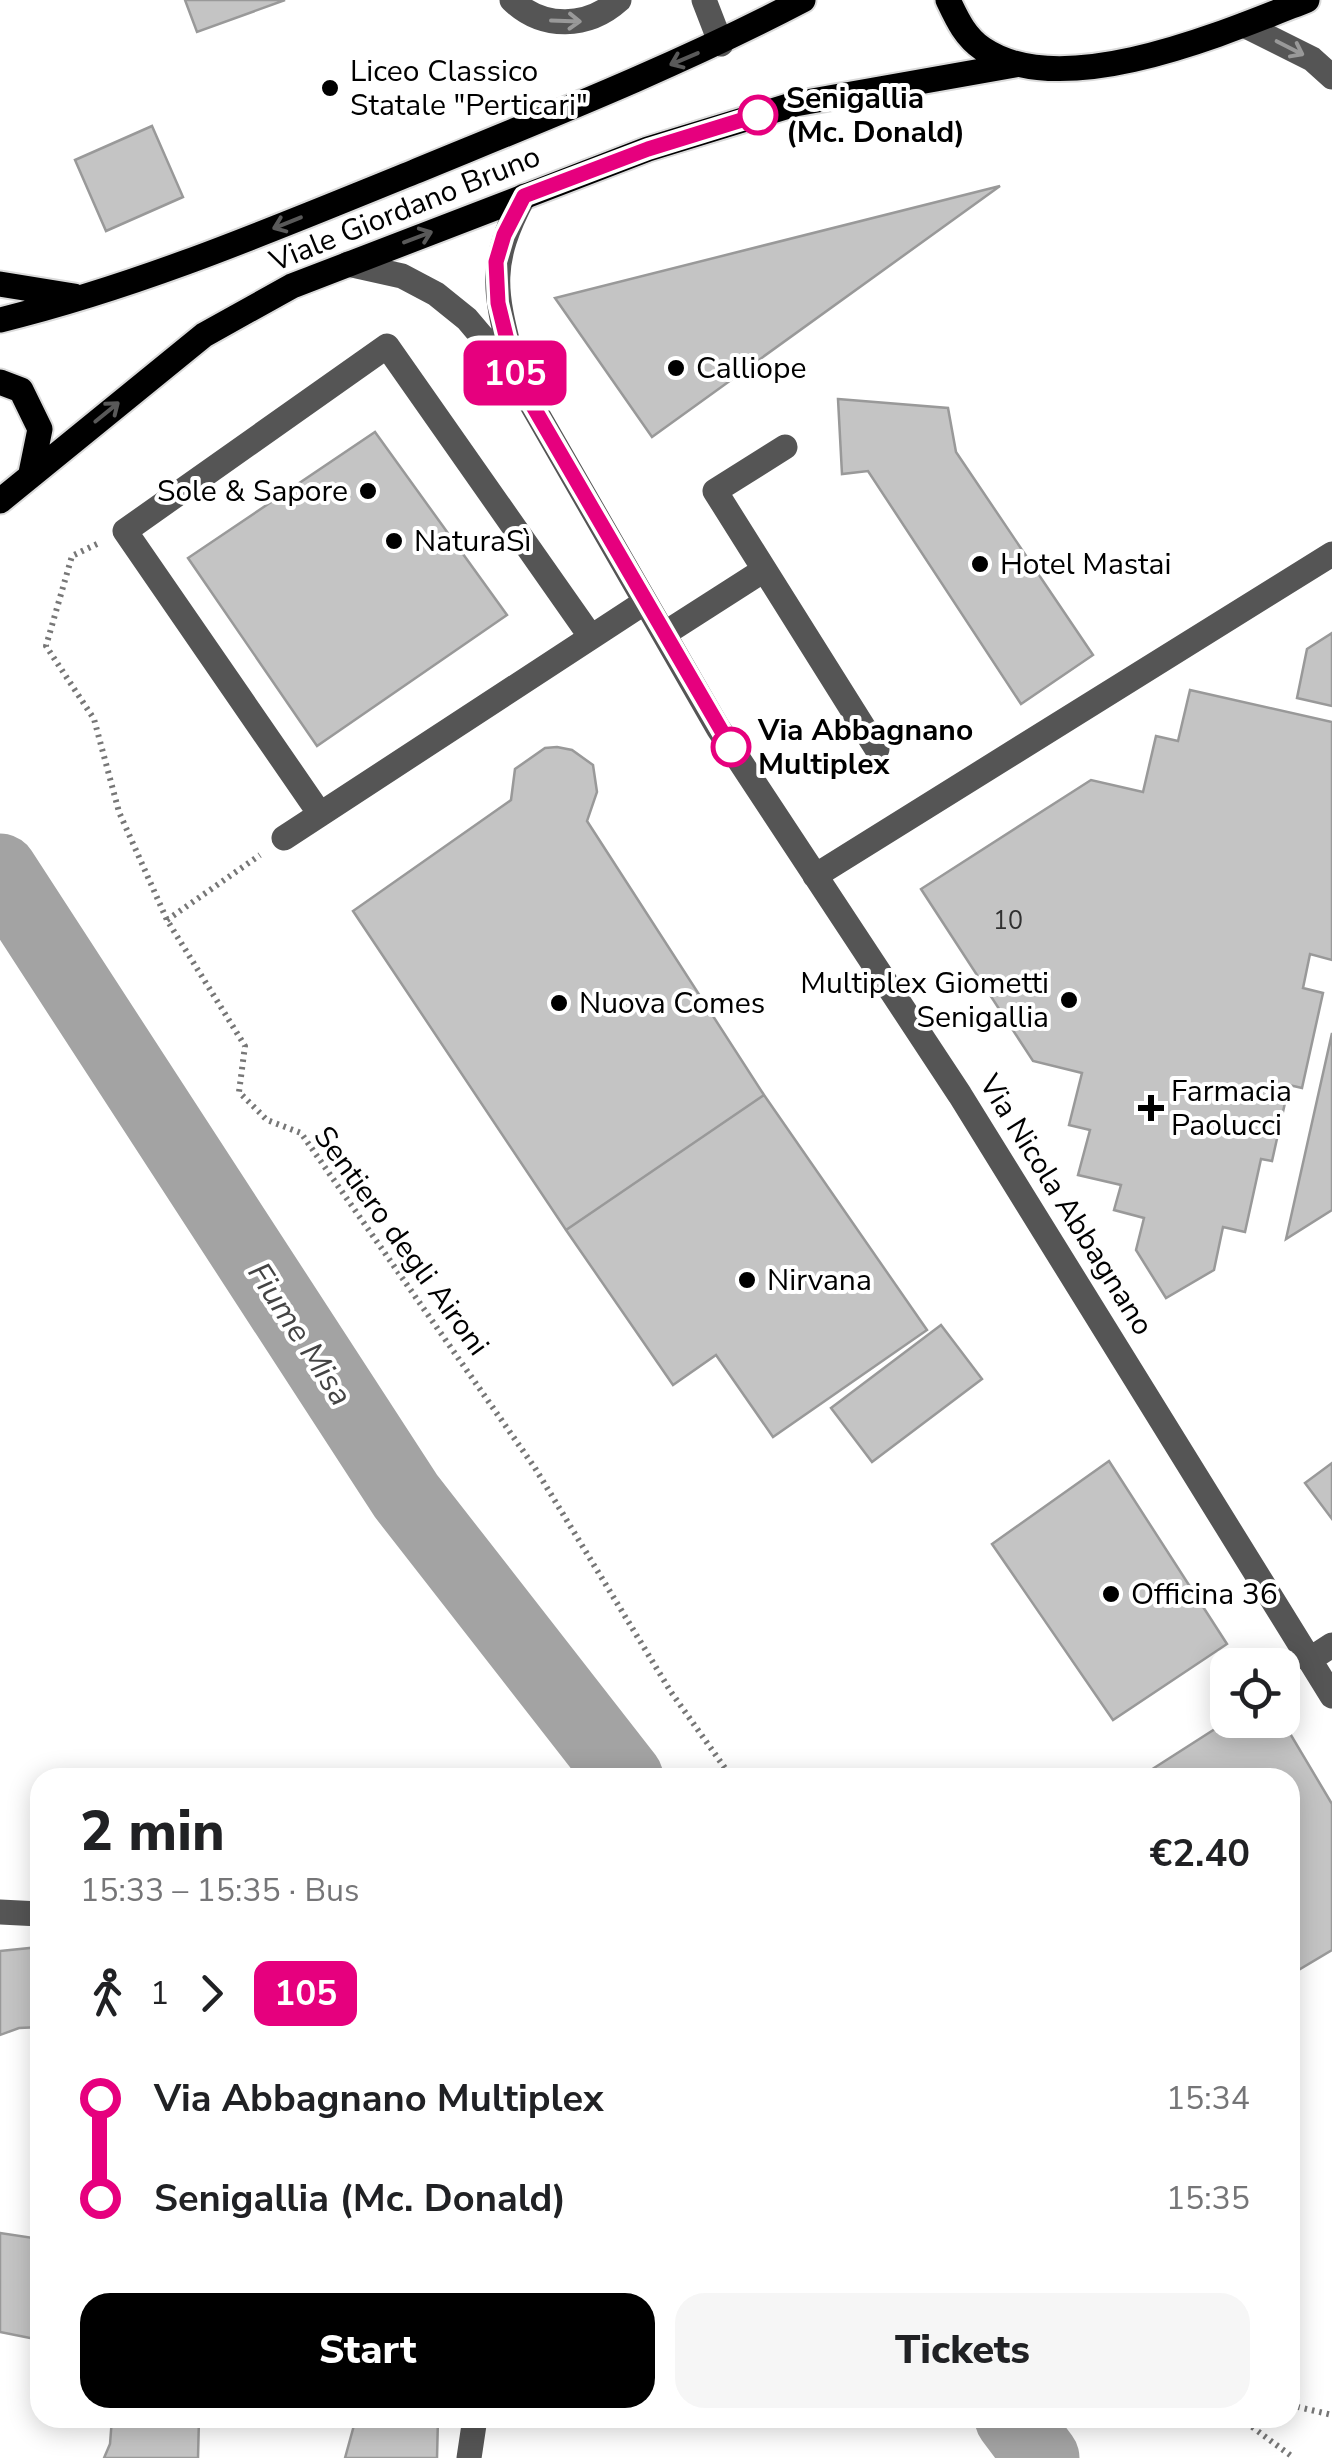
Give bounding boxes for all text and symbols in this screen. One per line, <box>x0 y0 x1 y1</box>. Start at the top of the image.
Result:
one-way arrow <box>549 12 581 31</box>
one-way arrow <box>1275 39 1304 58</box>
place label: Liceo Classico Statale "Perticari" <box>350 51 588 126</box>
one-way arrow <box>669 51 700 69</box>
marker: Liceo Classico Statale "Perticari" <box>319 77 341 99</box>
place label: Senigallia (Mc. Donald) <box>786 78 965 153</box>
marker: Senigallia (Mc. Donald) <box>739 96 777 134</box>
street label: Viale Giordano Bruno <box>263 136 546 282</box>
one-way arrow <box>272 216 303 234</box>
one-way arrow <box>402 227 433 245</box>
line badge: 105 <box>458 340 572 406</box>
place label: Calliope <box>696 348 806 389</box>
text: 105 <box>483 350 547 397</box>
marker: Calliope <box>665 357 687 379</box>
one-way arrow <box>93 402 120 423</box>
place label: Sole & Sapore <box>157 471 348 512</box>
marker: Sole & Sapore <box>357 480 379 502</box>
place label: NaturaSì <box>414 521 531 562</box>
marker: NaturaSì <box>383 530 405 552</box>
place label: Hotel Mastai <box>1000 544 1171 585</box>
marker: Hotel Mastai <box>969 553 991 575</box>
place label: Via Abbagnano Multiplex <box>757 710 973 785</box>
marker: Via Abbagnano Multiplex <box>712 728 750 766</box>
house number: 10 <box>993 904 1023 938</box>
place label: Multiplex Giometti Senigallia <box>800 963 1049 1038</box>
place label: Nuova Comes <box>579 983 765 1024</box>
marker: Multiplex Giometti Senigallia <box>1058 989 1080 1011</box>
marker: Nuova Comes <box>548 992 570 1014</box>
street label: Via Nicola Abbagnano <box>969 1066 1163 1343</box>
place label: Farmacia Paolucci <box>1171 1071 1292 1146</box>
marker: Farmacia Paolucci <box>1140 1097 1162 1119</box>
street label: Sentiero degli Aironi <box>304 1118 498 1364</box>
water label: Fiume Misa <box>238 1254 362 1414</box>
place label: Nirvana <box>767 1260 872 1301</box>
marker: Nirvana <box>736 1269 758 1291</box>
place label: Officina 36 <box>1131 1574 1278 1615</box>
marker: Officina 36 <box>1100 1583 1122 1605</box>
map controls <box>1210 1648 1300 1738</box>
button: locate <box>1210 1648 1300 1738</box>
text: 2 min <box>80 1794 225 1869</box>
text: €2.40 <box>1149 1828 1250 1879</box>
text: 15:33 – 15:35 · Bus <box>80 1869 359 1912</box>
icon: walk <box>80 1966 135 2021</box>
icon: forward <box>184 1966 239 2021</box>
text: 105 <box>274 1970 337 2017</box>
text: 1 <box>150 1972 169 2015</box>
text: Via Abbagnano Multiplex <box>154 2073 604 2124</box>
text: 15:34 <box>1166 2077 1250 2120</box>
text: Senigallia (Mc. Donald) <box>154 2173 566 2224</box>
text: 15:35 <box>1166 2177 1250 2220</box>
button: Start <box>80 2293 655 2408</box>
button: Tickets <box>675 2293 1250 2408</box>

